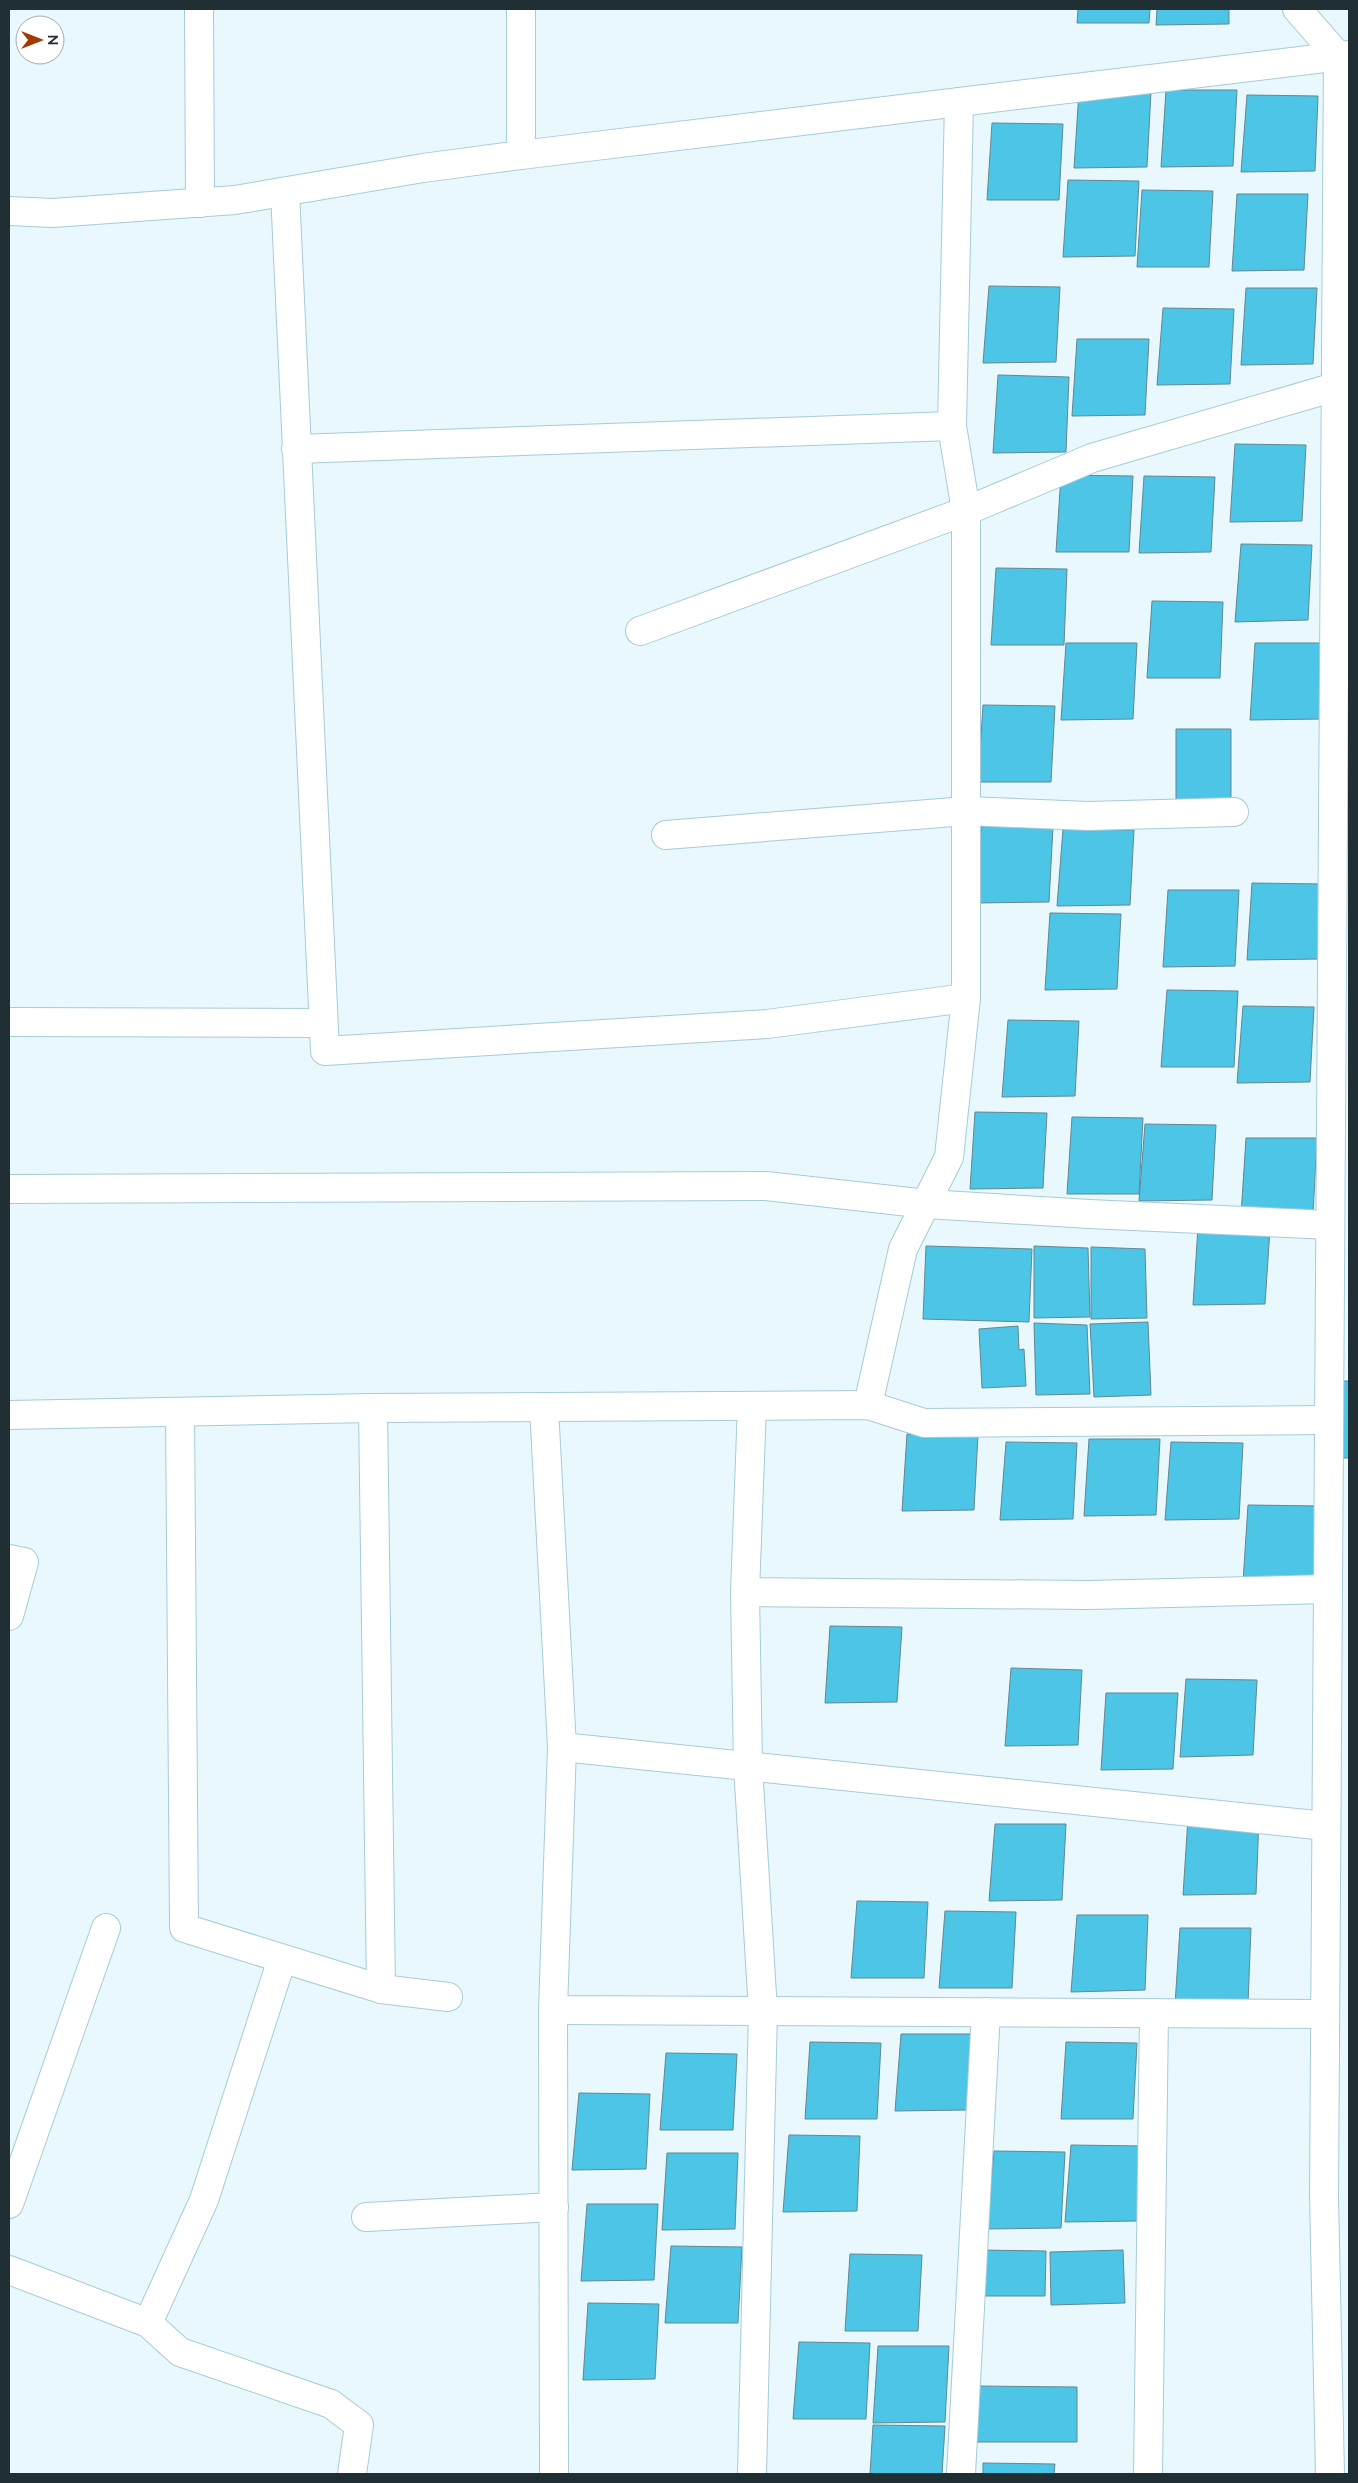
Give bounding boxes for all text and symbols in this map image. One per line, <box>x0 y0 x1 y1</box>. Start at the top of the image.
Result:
north arrow <box>15 15 65 65</box>
text: N <box>44 35 62 45</box>

